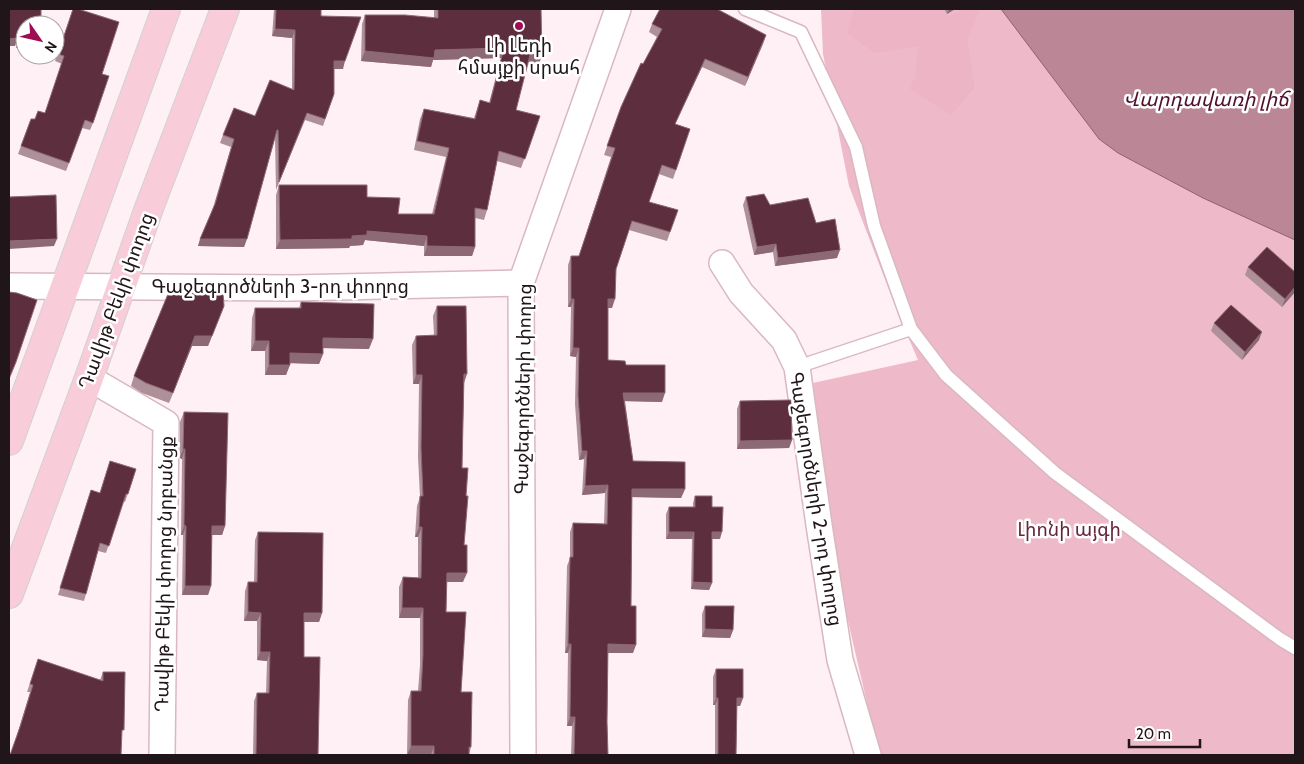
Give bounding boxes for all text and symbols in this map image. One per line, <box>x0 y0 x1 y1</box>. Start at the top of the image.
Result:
north arrow <box>15 15 65 65</box>
marker: Լի Լեդի հմայքի սրահ <box>513 20 525 32</box>
place label: Լի Լեդի հմայքի սրահ <box>458 34 580 79</box>
text: N <box>41 38 61 56</box>
water label: Վարդավառի լիճ <box>1123 87 1292 111</box>
street label: Դավիթ Բեկի փողոց <box>73 210 159 392</box>
street label: Գաջեգործների 3-րդ փողոց <box>151 275 409 298</box>
street label: Գաջեգործների փողոց <box>510 283 536 495</box>
street label: Գաջեգործների 2-րդ փողոց <box>785 370 847 628</box>
street label: Դավիթ Բեկի փողոց նրբանցք <box>150 436 178 712</box>
park label: Լիոնի այգի <box>1017 518 1121 541</box>
scale bar <box>1129 716 1200 748</box>
text: 20 m <box>1136 725 1171 743</box>

